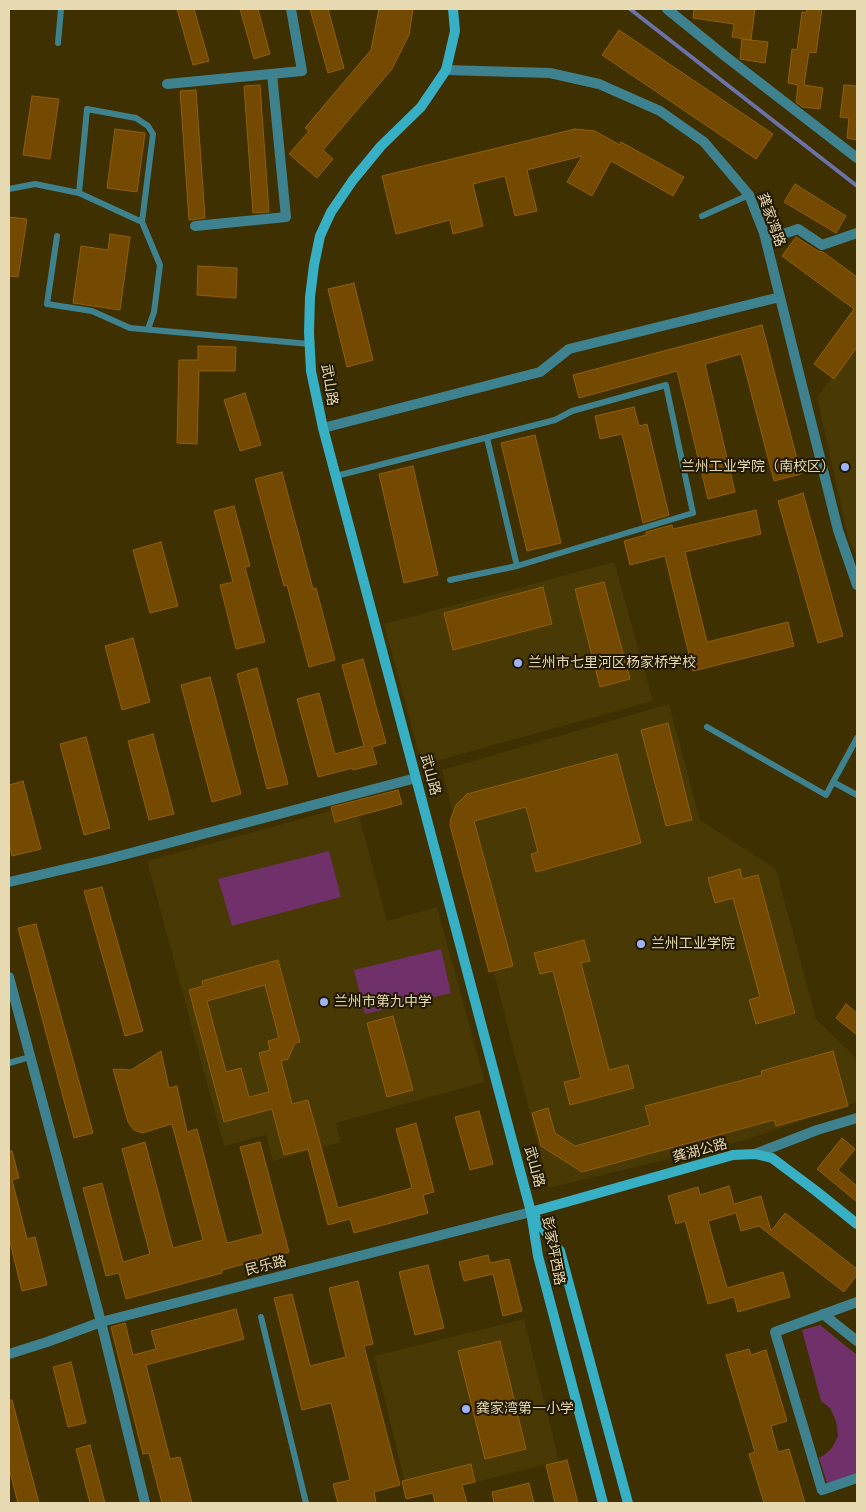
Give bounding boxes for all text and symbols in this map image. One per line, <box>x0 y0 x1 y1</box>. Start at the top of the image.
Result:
street label: 龚家湾路 <box>754 191 788 249</box>
street label: 武山路 <box>317 363 341 407</box>
place label: 兰州工业学院（南校区） <box>681 459 835 475</box>
marker: 兰州工业学院（南校区） <box>839 461 851 473</box>
place label: 兰州市七里河区杨家桥学校 <box>528 655 696 671</box>
marker: 兰州市七里河区杨家桥学校 <box>512 657 524 669</box>
street label: 武山路 <box>416 753 444 797</box>
place label: 兰州工业学院 <box>651 936 735 952</box>
marker: 兰州工业学院 <box>635 938 647 950</box>
place label: 兰州市第九中学 <box>334 994 432 1010</box>
marker: 兰州市第九中学 <box>318 996 330 1008</box>
street label: 龚湖公路 <box>671 1136 729 1166</box>
street label: 武山路 <box>520 1145 548 1189</box>
street label: 彭家坪西路 <box>538 1215 568 1287</box>
street label: 民乐路 <box>244 1253 288 1279</box>
place label: 龚家湾第一小学 <box>476 1401 574 1417</box>
marker: 龚家湾第一小学 <box>460 1403 472 1415</box>

